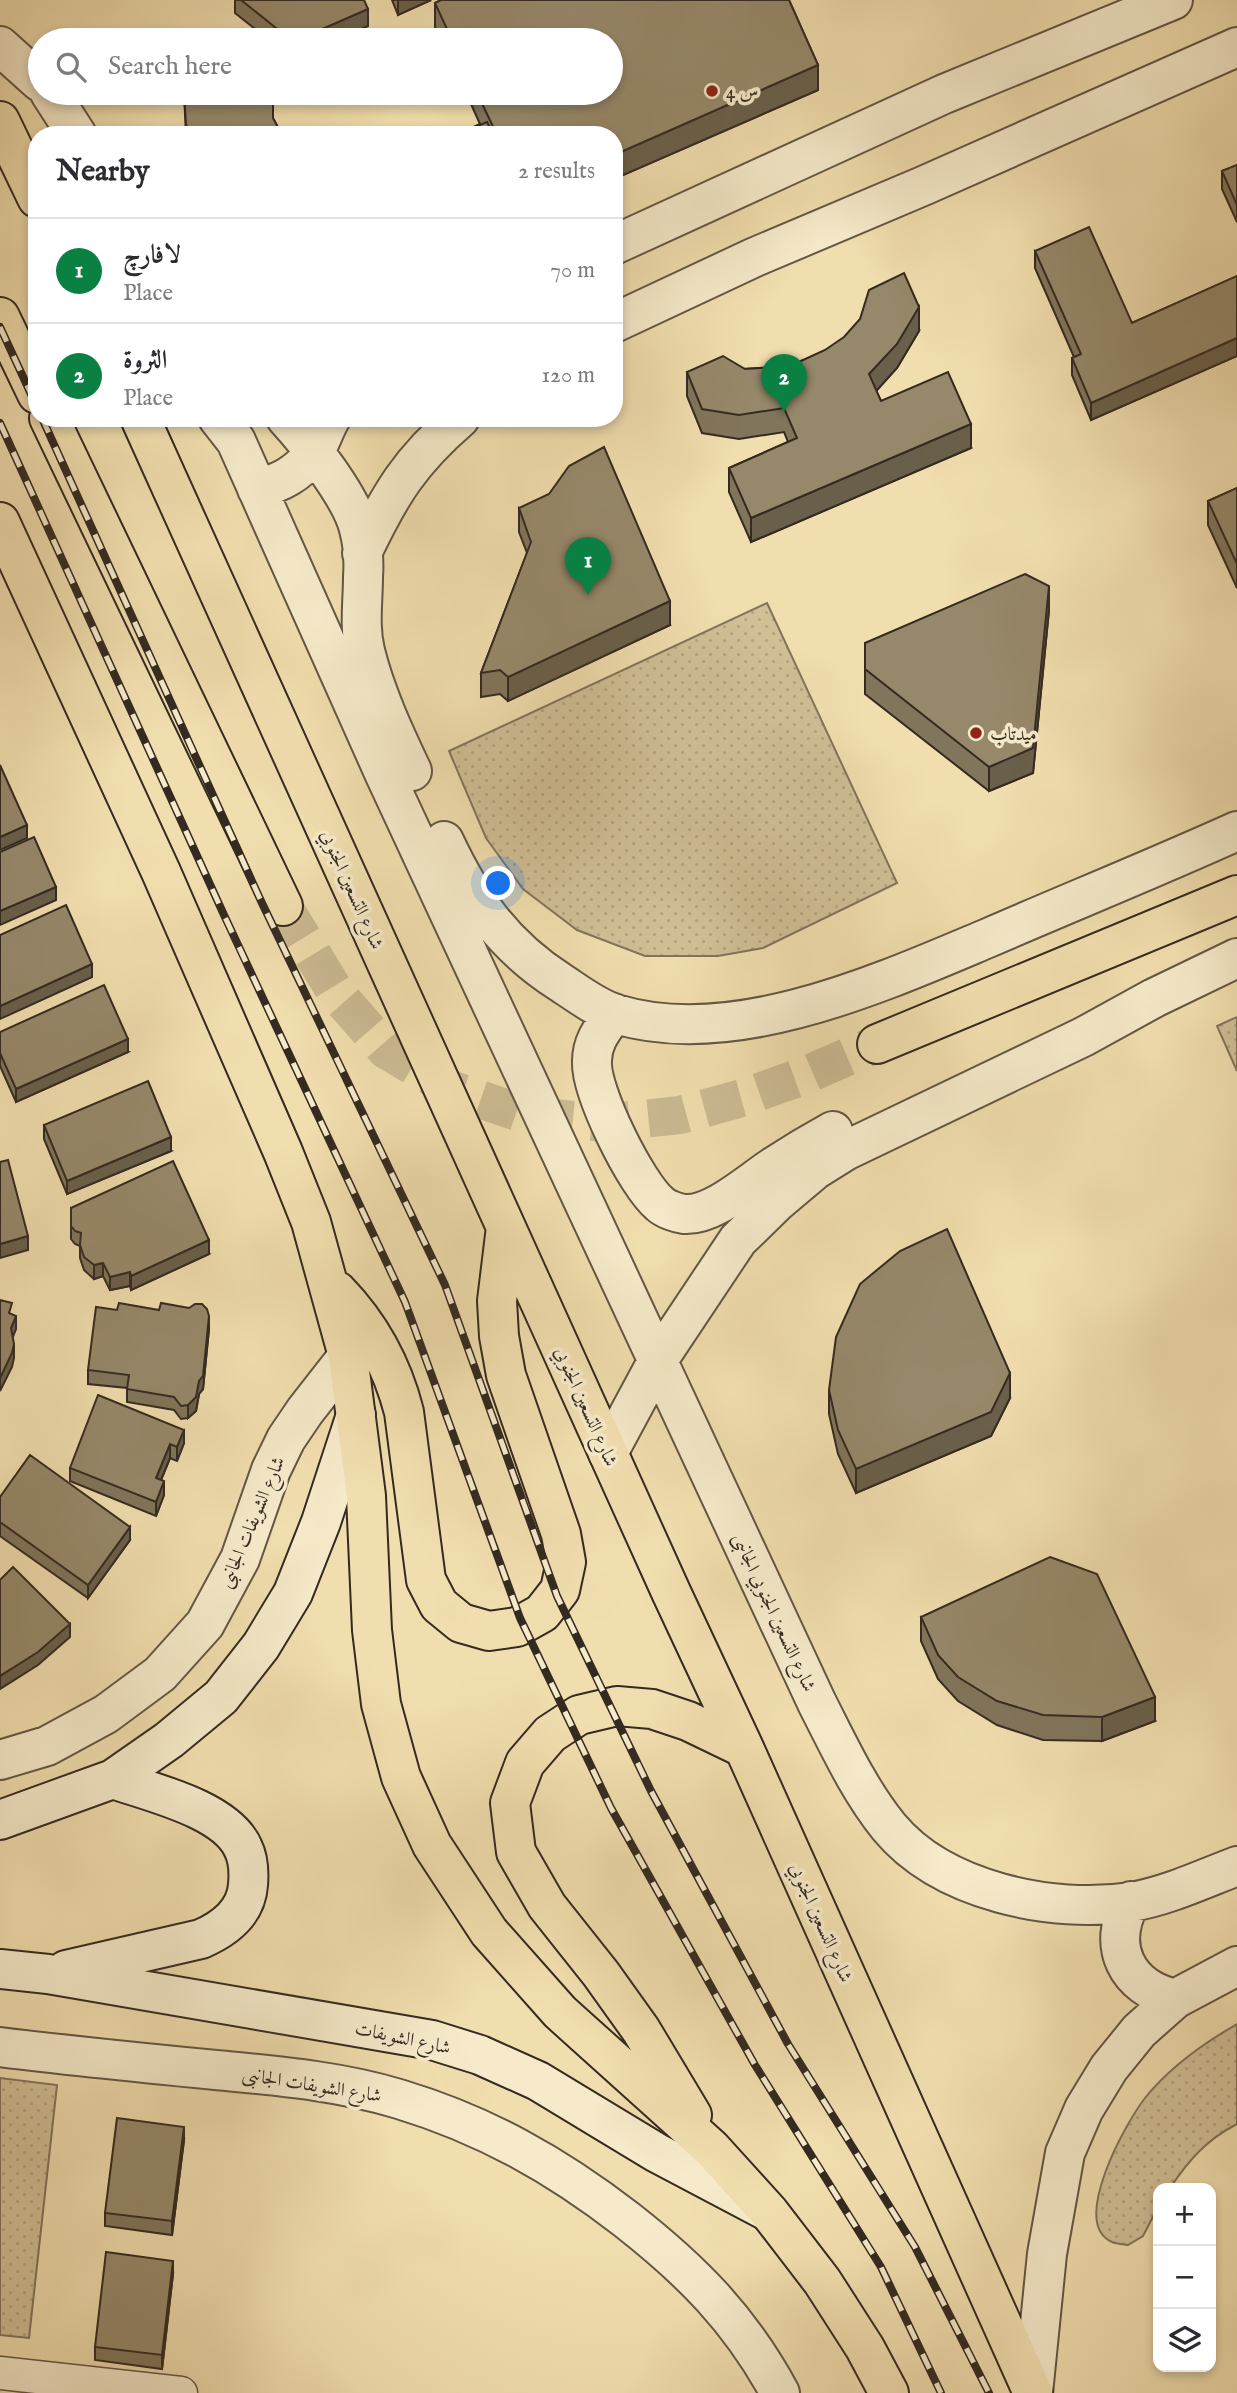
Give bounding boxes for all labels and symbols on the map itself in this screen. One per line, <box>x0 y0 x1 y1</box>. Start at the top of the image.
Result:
place label: س 4 <box>726 81 758 105</box>
marker: س 4 <box>704 83 720 99</box>
pin: 2 <box>761 354 807 412</box>
pin: 1 <box>565 537 611 595</box>
place label: ميدتاب <box>990 723 1037 747</box>
marker: ميدتاب <box>968 725 984 741</box>
street label: شارع التسعين الجنوبي <box>312 826 388 954</box>
your location <box>481 866 515 900</box>
street label: شارع التسعين الجنوبي <box>546 1343 622 1471</box>
street label: شارع الشويفات الجانبى <box>214 1453 293 1593</box>
street label: شارع التسعين الجنوبي الجانبى <box>724 1530 820 1697</box>
street label: شارع التسعين الجنوبي <box>781 1859 857 1987</box>
street label: شارع الشويفات <box>352 2017 453 2063</box>
street label: شارع الشويفات الجانبى <box>240 2063 383 2111</box>

